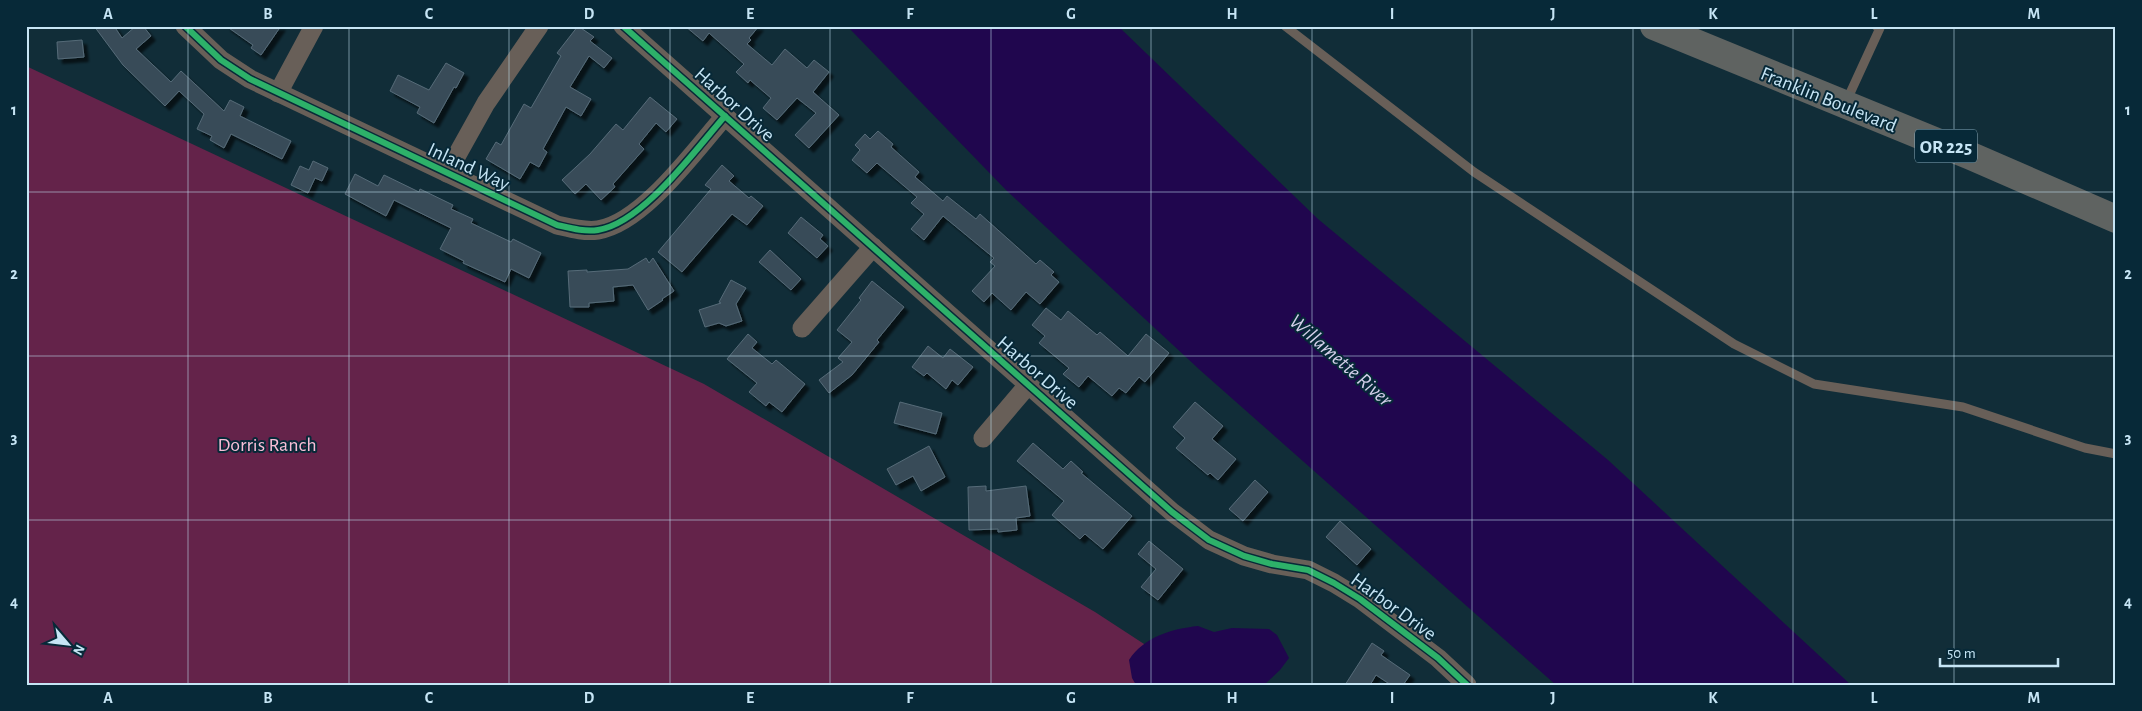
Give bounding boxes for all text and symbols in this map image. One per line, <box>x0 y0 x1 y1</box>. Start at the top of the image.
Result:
text: A <box>103 6 113 22</box>
text: B <box>263 6 273 22</box>
text: C <box>425 6 434 22</box>
text: D <box>584 6 595 22</box>
text: E <box>746 6 754 22</box>
text: F <box>906 6 914 22</box>
text: G <box>1066 6 1076 22</box>
text: H <box>1226 6 1238 22</box>
text: I <box>1390 6 1394 22</box>
text: J <box>1550 6 1556 22</box>
text: K <box>1708 6 1718 22</box>
text: L <box>1871 6 1878 22</box>
text: M <box>2028 6 2040 22</box>
street label: Harbor Drive <box>690 64 778 146</box>
street label: Franklin Boulevard <box>1758 64 1899 136</box>
text: 1 <box>11 102 17 118</box>
text: 1 <box>2125 102 2131 118</box>
road number: OR 225 <box>1915 130 1977 162</box>
street label: Inland Way <box>425 139 513 195</box>
text: 2 <box>10 266 18 282</box>
text: 2 <box>2124 266 2132 282</box>
water label: Willamette River <box>1285 310 1397 411</box>
street label: Harbor Drive <box>993 332 1082 413</box>
text: 3 <box>11 430 18 446</box>
text: 3 <box>2125 430 2132 446</box>
park label: Dorris Ranch <box>217 435 317 455</box>
street label: Harbor Drive <box>1347 569 1440 644</box>
text: 4 <box>10 594 18 610</box>
text: 4 <box>2124 594 2132 610</box>
north arrow <box>42 618 92 668</box>
scale bar <box>1940 636 2057 668</box>
text: N <box>70 642 87 657</box>
text: 50 m <box>1947 646 1976 661</box>
text: A <box>103 690 113 706</box>
text: B <box>263 690 273 706</box>
text: C <box>425 690 434 706</box>
text: D <box>584 690 595 706</box>
text: E <box>746 690 754 706</box>
text: F <box>906 690 914 706</box>
text: G <box>1066 690 1076 706</box>
text: H <box>1226 690 1238 706</box>
text: I <box>1390 690 1394 706</box>
text: J <box>1550 690 1556 706</box>
text: K <box>1708 690 1718 706</box>
text: L <box>1871 690 1878 706</box>
text: M <box>2028 690 2040 706</box>

